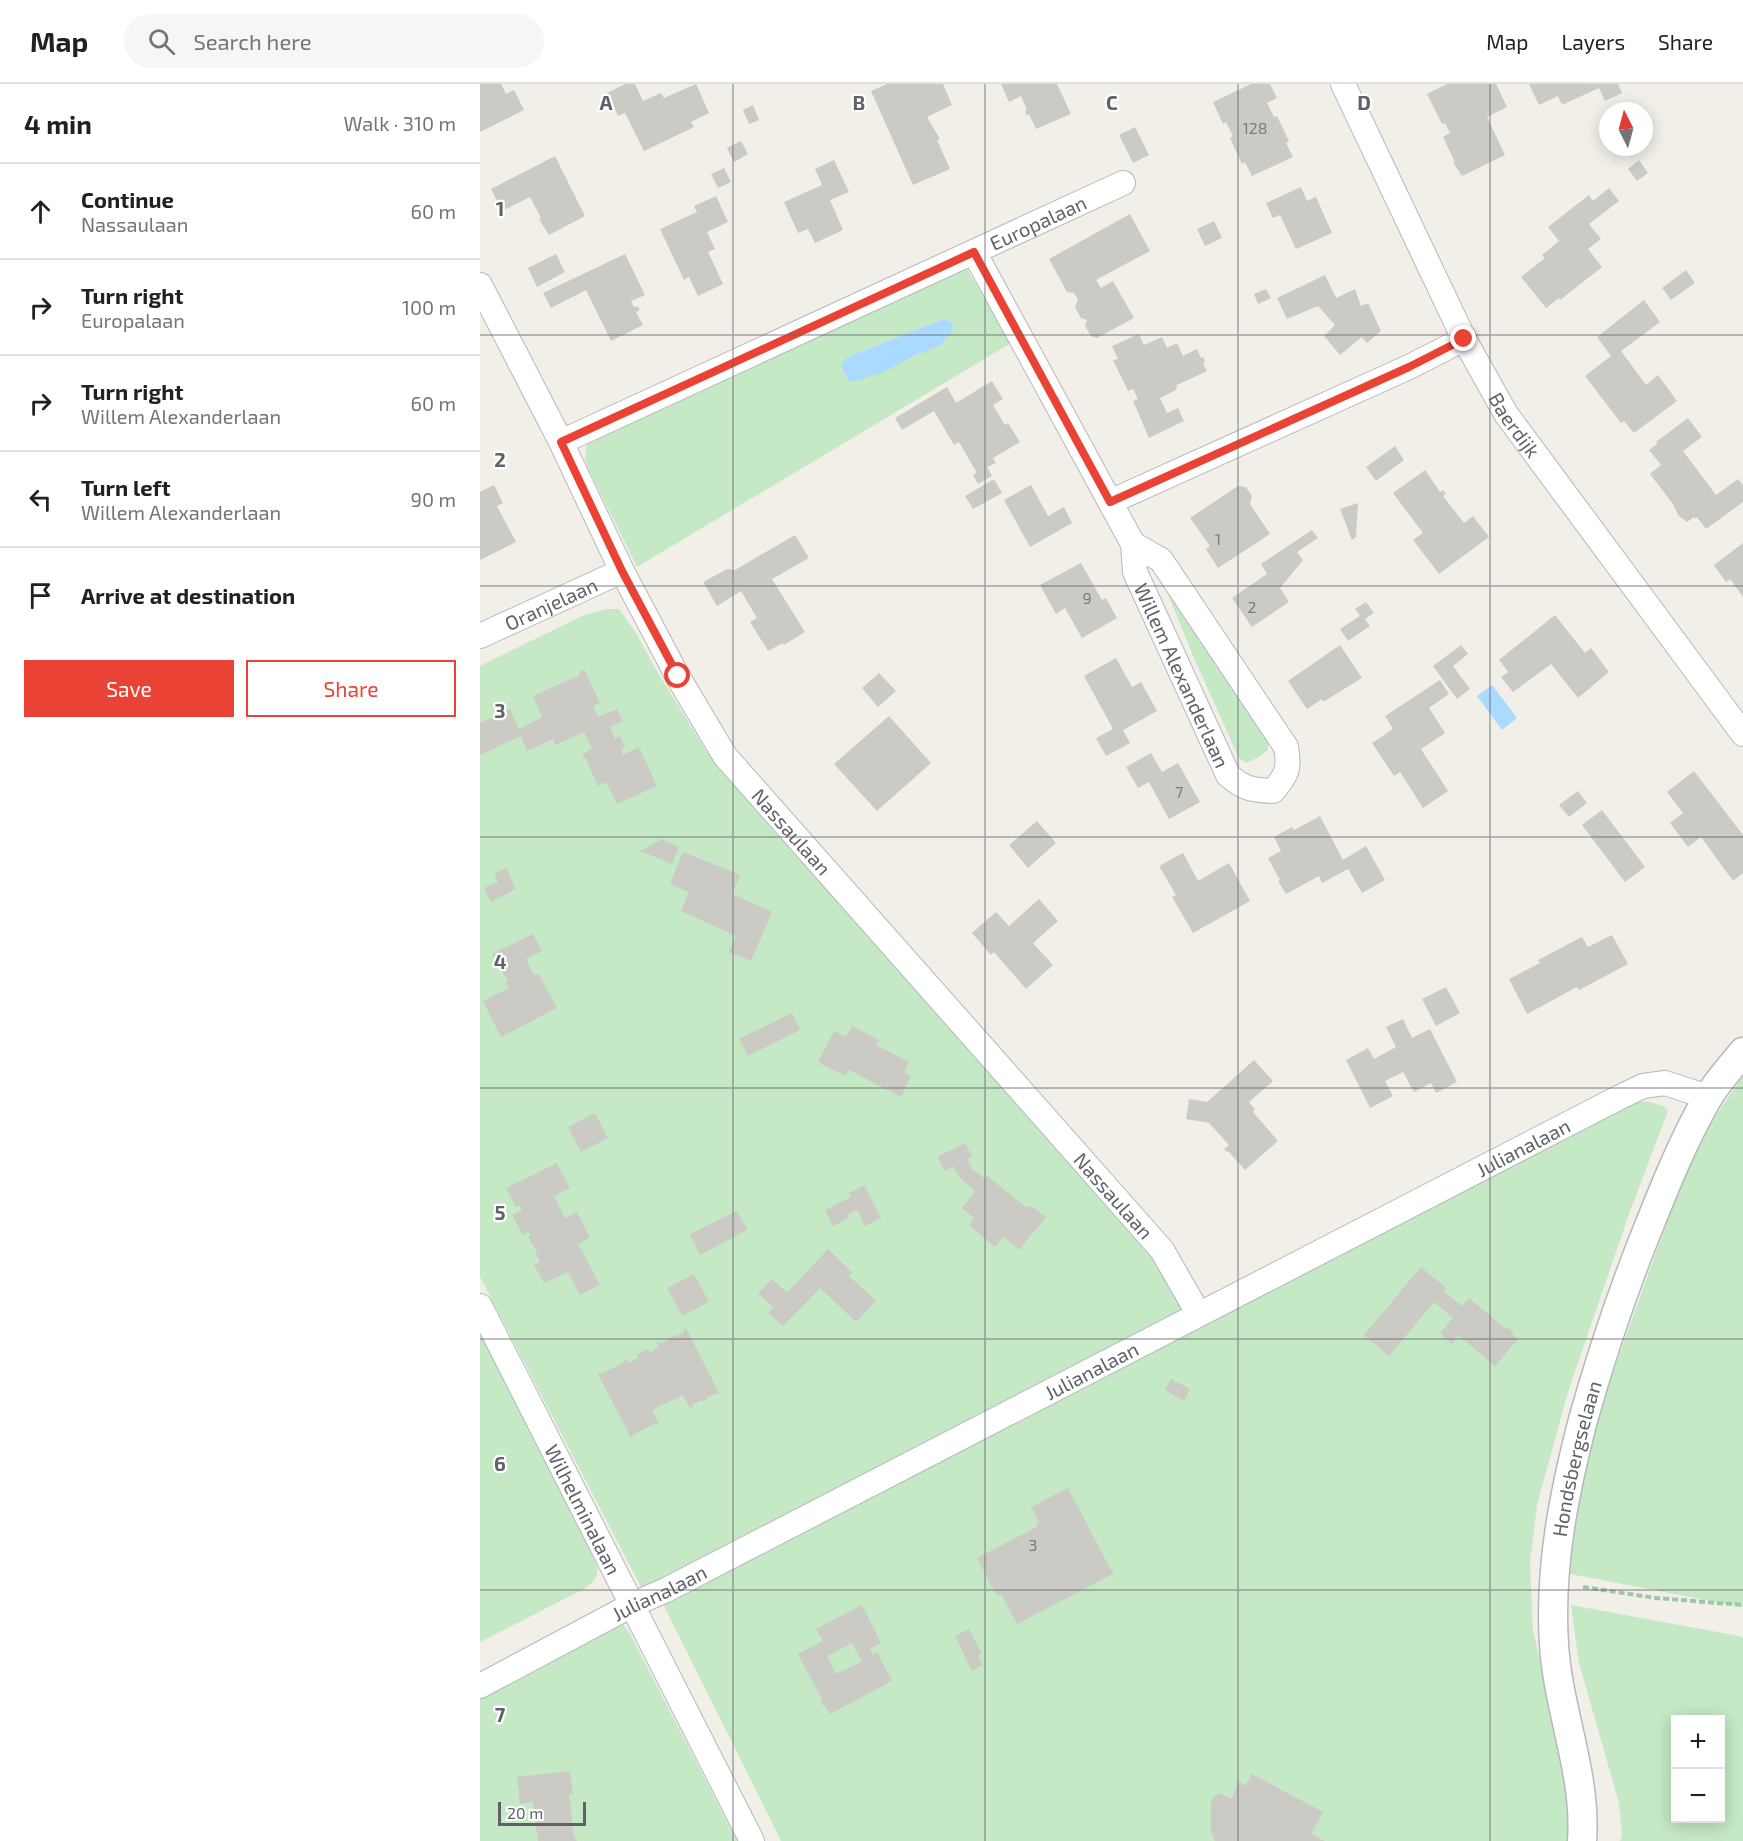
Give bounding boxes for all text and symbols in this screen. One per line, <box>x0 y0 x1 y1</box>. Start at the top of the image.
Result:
search box <box>124 14 544 68</box>
text: Map <box>30 24 88 58</box>
icon: search <box>145 25 178 58</box>
text: Search here <box>193 28 312 54</box>
text: Map <box>1486 29 1528 54</box>
text: Layers <box>1561 29 1625 54</box>
text: Share <box>1658 29 1713 54</box>
text: A <box>599 90 613 114</box>
text: B <box>853 90 865 114</box>
text: C <box>1106 90 1118 114</box>
text: D <box>1357 90 1371 114</box>
north arrow <box>1599 102 1653 156</box>
text: 4 min <box>24 108 92 139</box>
text: Walk · 310 m <box>344 111 456 135</box>
house number: 128 <box>1242 118 1268 137</box>
text: Continue <box>81 186 174 212</box>
street label: Europalaan <box>986 190 1090 255</box>
icon: ahead <box>24 195 57 228</box>
text: 1 <box>496 196 504 220</box>
text: 60 m <box>411 199 456 223</box>
text: Nassaulaan <box>81 212 188 236</box>
text: Turn right <box>81 282 183 308</box>
icon: right <box>24 291 57 324</box>
text: 100 m <box>402 295 456 319</box>
text: Europalaan <box>81 308 185 332</box>
route end <box>1450 325 1476 351</box>
text: Turn right <box>81 378 183 404</box>
icon: right <box>24 387 57 420</box>
street label: Baerdijk <box>1484 388 1546 462</box>
text: 60 m <box>411 391 456 415</box>
text: Willem Alexanderlaan <box>81 404 281 428</box>
text: 2 <box>494 447 506 471</box>
text: Turn left <box>81 474 170 500</box>
icon: left <box>24 483 57 516</box>
text: 90 m <box>411 487 456 511</box>
text: Willem Alexanderlaan <box>81 500 281 524</box>
house number: 1 <box>1215 529 1221 548</box>
street label: Oranjelaan <box>501 572 601 635</box>
icon: arrive <box>24 579 57 612</box>
street label: Willem Alexanderlaan <box>1130 579 1235 771</box>
text: Arrive at destination <box>81 582 295 608</box>
house number: 9 <box>1082 588 1092 607</box>
house number: 2 <box>1248 597 1257 616</box>
button: Save <box>24 660 234 717</box>
button: Share <box>246 660 456 717</box>
route start <box>664 662 690 688</box>
text: 3 <box>494 698 506 722</box>
house number: 7 <box>1175 782 1183 801</box>
street label: Nassaulaan <box>747 783 836 880</box>
text: 4 <box>494 949 507 973</box>
street label: Julianalaan <box>1472 1113 1574 1181</box>
street label: Nassaulaan <box>1069 1147 1158 1244</box>
text: 5 <box>494 1200 506 1224</box>
street label: Julianalaan <box>1040 1336 1142 1404</box>
street label: Hondsbergselaan <box>1547 1378 1606 1538</box>
street label: Wilhelminalaan <box>540 1440 626 1578</box>
text: 6 <box>494 1451 506 1475</box>
house number: 3 <box>1029 1535 1037 1554</box>
street label: Julianalaan <box>607 1559 710 1626</box>
text: 7 <box>495 1702 506 1726</box>
map controls <box>1671 1715 1725 1823</box>
button: + <box>1671 1715 1725 1769</box>
button: − <box>1671 1769 1725 1823</box>
scale bar <box>498 1799 586 1826</box>
text: 20 m <box>507 1803 543 1822</box>

